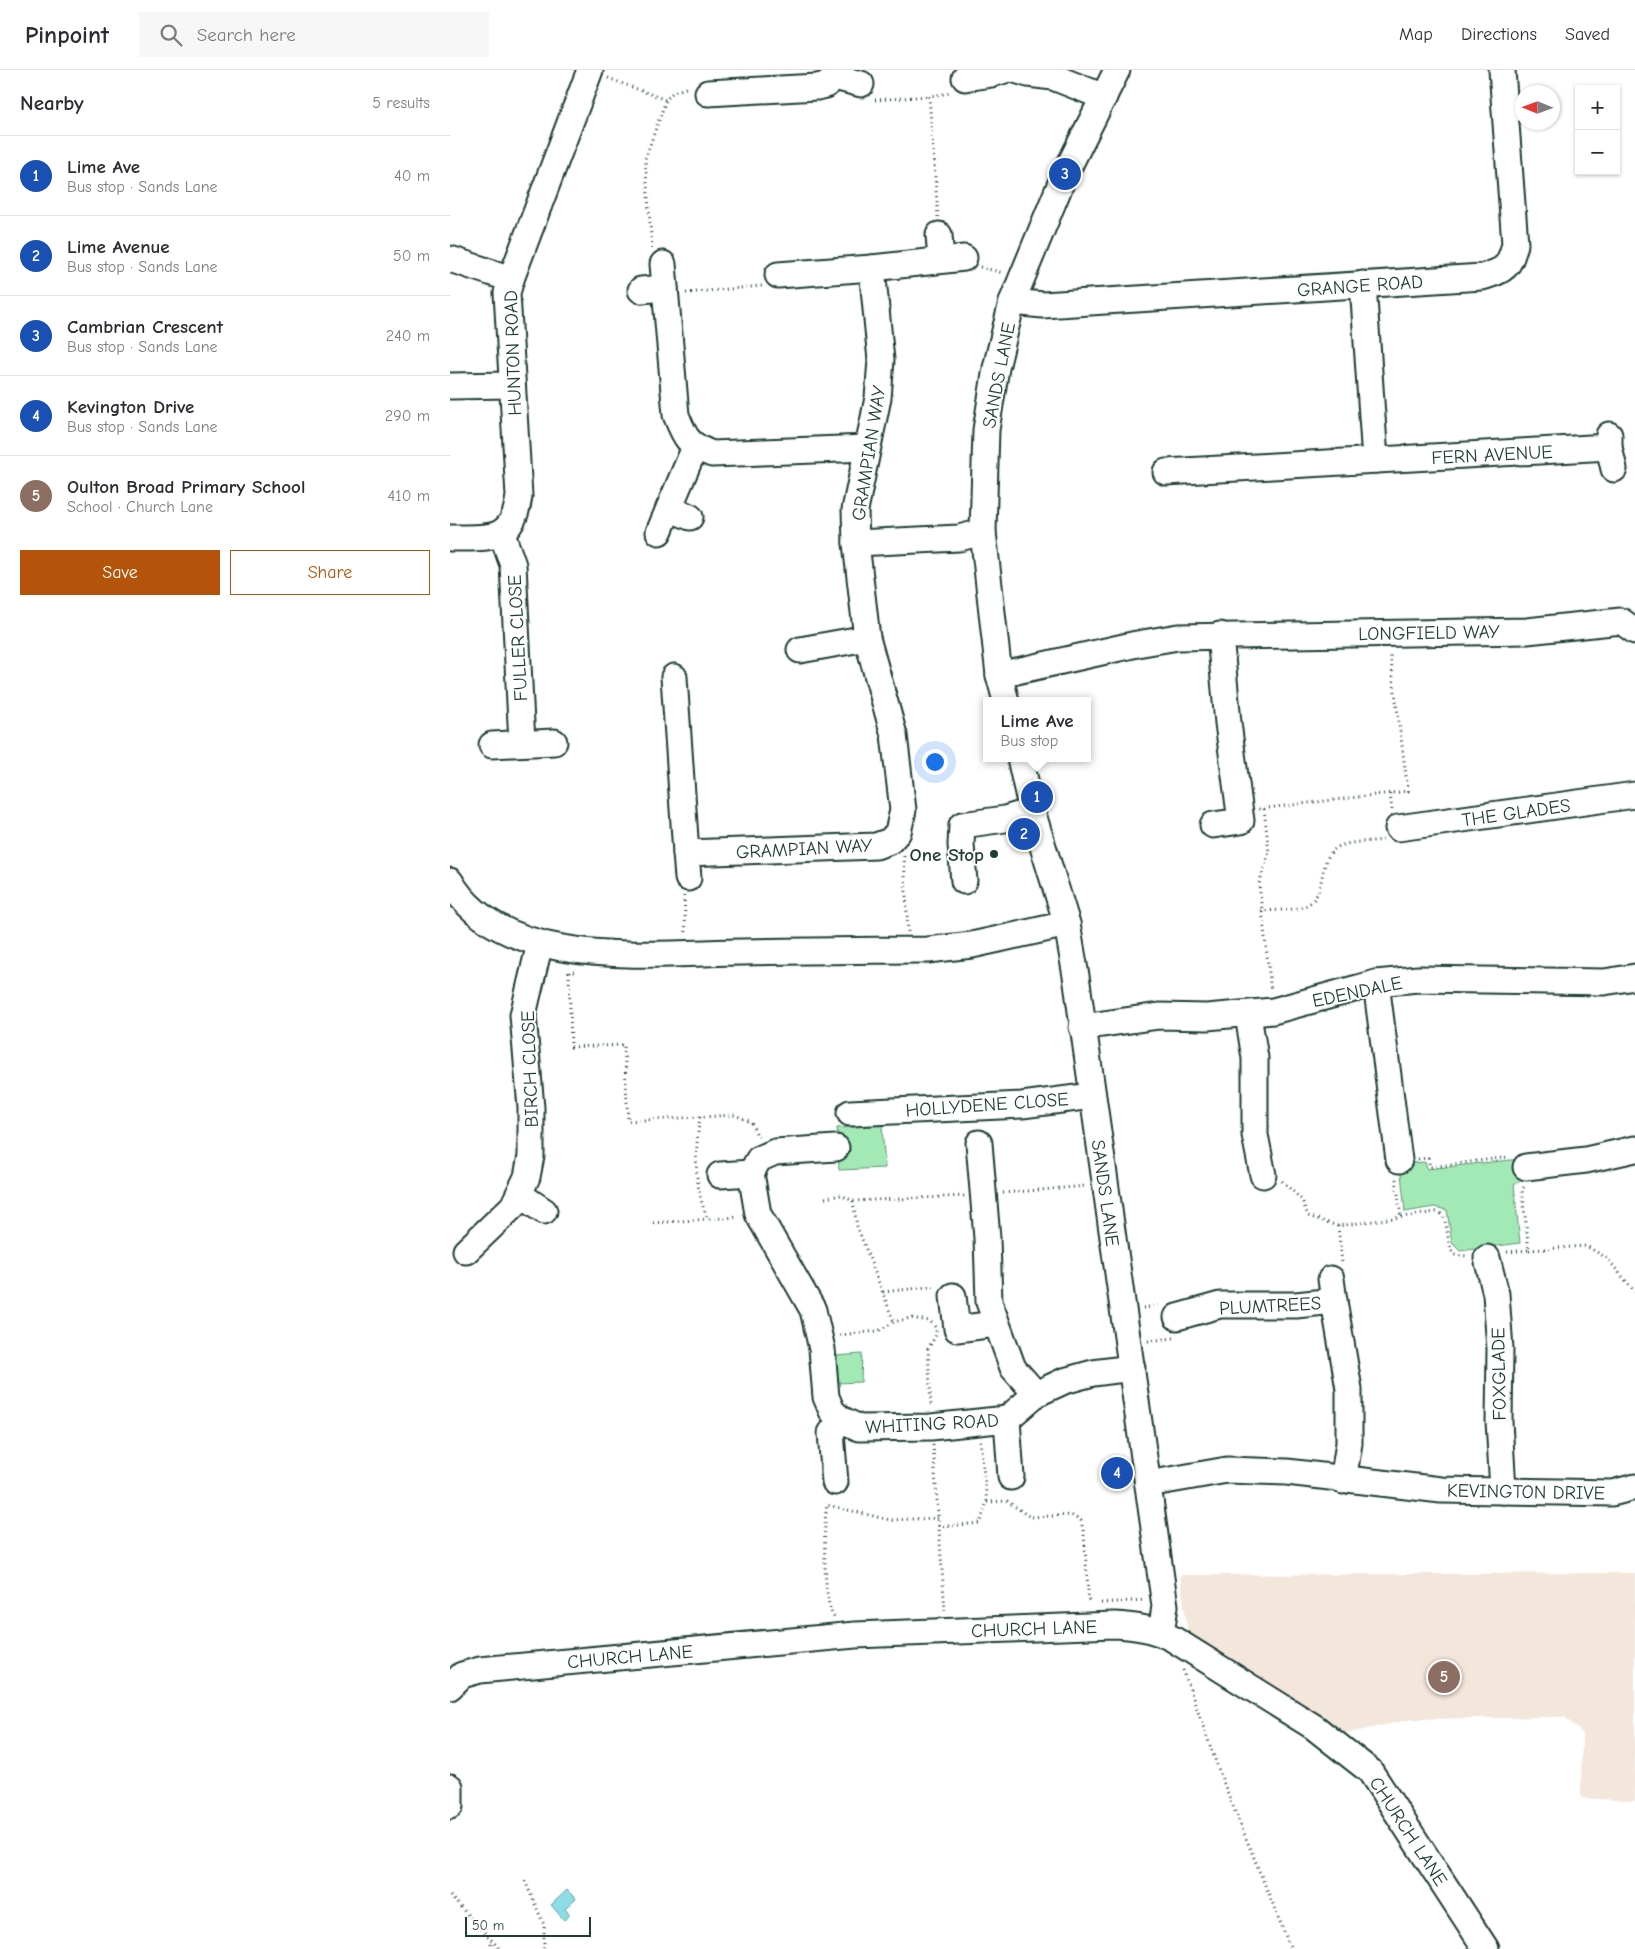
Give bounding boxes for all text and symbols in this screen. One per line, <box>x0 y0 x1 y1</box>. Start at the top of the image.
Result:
search box <box>139 12 489 57</box>
text: Pinpoint <box>25 21 109 49</box>
icon: search <box>157 21 185 49</box>
text: Search here <box>197 24 296 46</box>
text: Map <box>1399 24 1433 45</box>
text: Directions <box>1461 24 1537 45</box>
text: Saved <box>1565 24 1610 45</box>
north arrow <box>1515 85 1560 130</box>
map controls <box>1575 85 1620 175</box>
button: + <box>1575 85 1620 130</box>
text: Nearby <box>20 91 84 115</box>
text: 5 results <box>372 94 430 112</box>
button: − <box>1575 130 1620 175</box>
pin: 3 <box>1049 155 1081 193</box>
text: Lime Ave <box>67 156 140 178</box>
text: 1 <box>33 167 39 185</box>
text: 40 m <box>394 167 430 185</box>
text: Bus stop · Sands Lane <box>67 178 218 196</box>
text: Lime Avenue <box>67 236 170 258</box>
text: 2 <box>32 247 40 265</box>
text: 50 m <box>393 247 430 265</box>
text: Bus stop · Sands Lane <box>67 258 218 276</box>
street label: GRANGE ROAD <box>1296 271 1424 301</box>
street label: HUNTON ROAD <box>500 290 526 416</box>
text: Cambrian Crescent <box>67 316 223 338</box>
street label: SANDS LANE <box>978 320 1020 430</box>
text: 3 <box>32 327 40 345</box>
text: 240 m <box>386 327 430 345</box>
text: Bus stop · Sands Lane <box>67 338 218 356</box>
street label: GRAMPIAN WAY <box>847 383 891 522</box>
text: Kevington Drive <box>67 396 194 418</box>
text: 4 <box>32 407 40 425</box>
text: 290 m <box>385 407 430 425</box>
text: Bus stop · Sands Lane <box>67 418 218 436</box>
street label: FERN AVENUE <box>1431 441 1553 469</box>
text: Oulton Broad Primary School <box>67 476 305 498</box>
text: 5 <box>32 487 40 505</box>
text: 410 m <box>388 487 430 505</box>
text: School · Church Lane <box>67 498 213 516</box>
button: Save <box>20 550 220 595</box>
button: Share <box>230 550 430 595</box>
street label: FULLER CLOSE <box>504 574 532 702</box>
street label: LONGFIELD WAY <box>1358 621 1501 645</box>
popup <box>983 697 1091 762</box>
text: Lime Ave <box>1000 710 1074 732</box>
text: Bus stop <box>1000 732 1058 750</box>
your location <box>922 749 948 775</box>
pin: 1 <box>1021 778 1053 816</box>
street label: THE GLADES <box>1460 794 1572 832</box>
pin: 2 <box>1008 815 1040 853</box>
street label: GRAMPIAN WAY <box>735 834 874 864</box>
place label: One Stop <box>910 844 984 866</box>
marker: One Stop <box>988 848 1000 860</box>
street label: EDENDALE <box>1310 972 1404 1012</box>
street label: BIRCH CLOSE <box>517 1010 543 1128</box>
street label: HOLLYDENE CLOSE <box>905 1088 1069 1122</box>
street label: SANDS LANE <box>1087 1138 1123 1248</box>
street label: PLUMTREES <box>1218 1292 1322 1320</box>
street label: FOXGLADE <box>1487 1327 1511 1421</box>
street label: WHITING ROAD <box>865 1410 1000 1438</box>
pin: 4 <box>1101 1454 1133 1492</box>
street label: KEVINGTON DRIVE <box>1447 1480 1605 1504</box>
street label: CHURCH LANE <box>971 1616 1097 1642</box>
street label: CHURCH LANE <box>566 1641 694 1673</box>
pin: 5 <box>1428 1658 1460 1696</box>
street label: CHURCH LANE <box>1365 1773 1452 1890</box>
scale bar <box>465 1914 591 1937</box>
text: 50 m <box>472 1917 504 1934</box>

